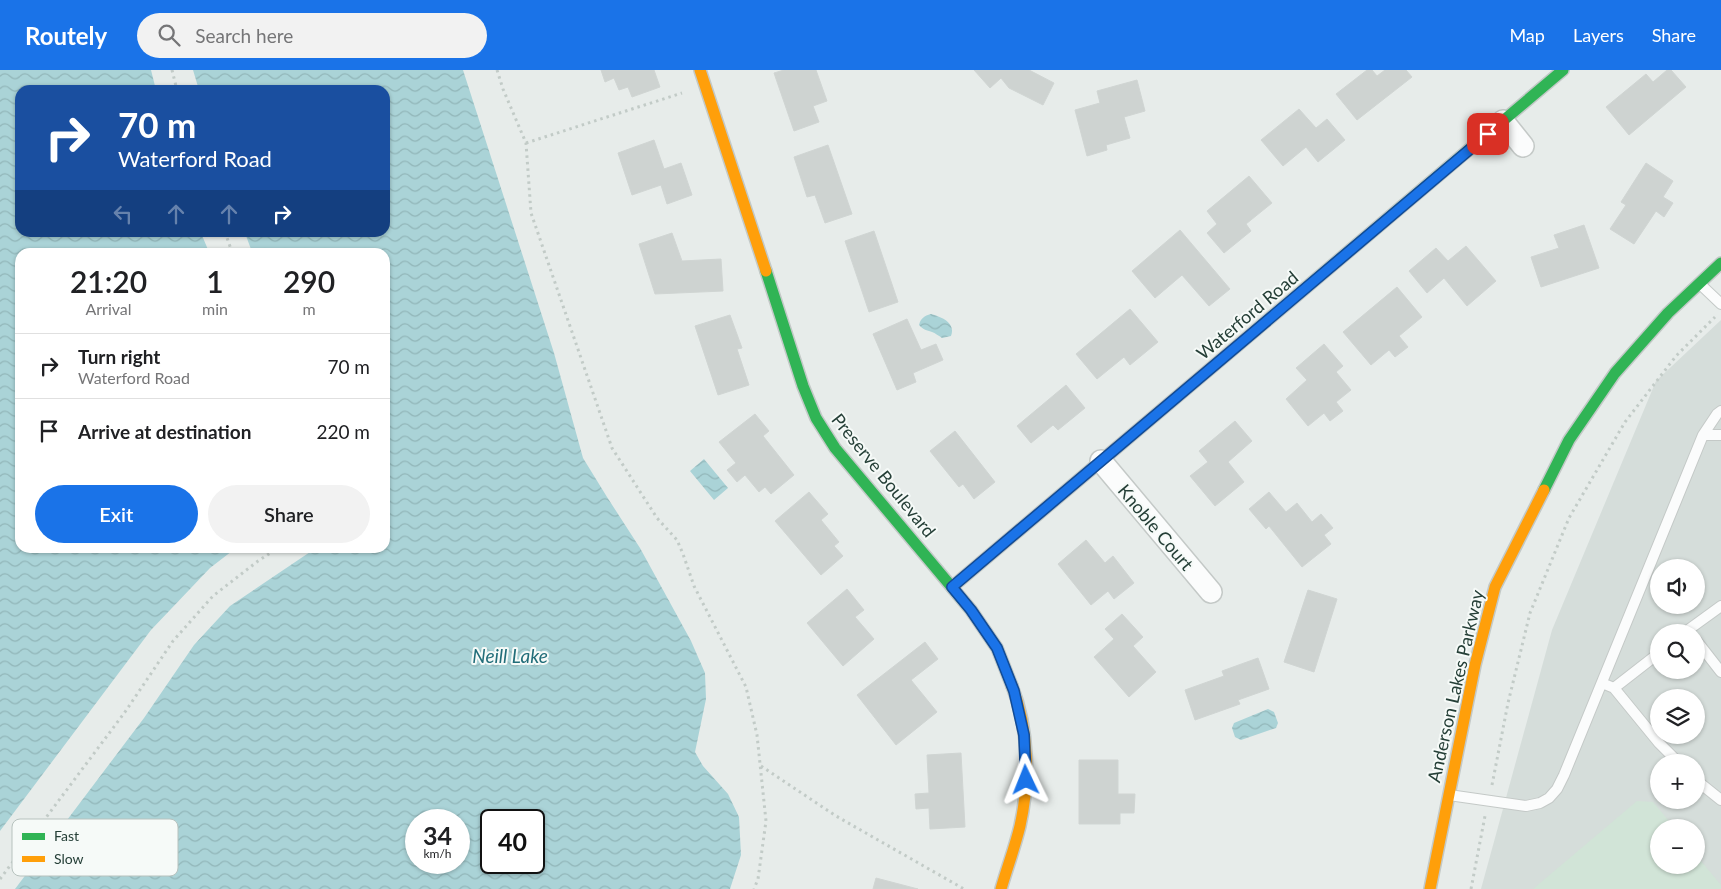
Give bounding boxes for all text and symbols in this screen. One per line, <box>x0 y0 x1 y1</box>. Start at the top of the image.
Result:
search box <box>137 13 487 58</box>
text: Routely <box>25 21 107 50</box>
icon: search <box>155 21 183 49</box>
text: Search here <box>195 24 293 47</box>
text: Map <box>1509 24 1545 46</box>
text: Layers <box>1573 24 1624 46</box>
text: Share <box>1652 24 1696 46</box>
text: 70 m <box>118 103 196 145</box>
icon: right <box>35 105 100 170</box>
pin <box>1467 113 1509 155</box>
icon: arrive <box>1474 120 1502 148</box>
text: Waterford Road <box>118 145 272 172</box>
icon: left <box>109 200 137 228</box>
icon: ahead <box>162 200 190 228</box>
icon: ahead <box>215 200 243 228</box>
icon: right <box>268 200 296 228</box>
text: 21:20 <box>70 263 147 299</box>
text: 1 <box>206 263 224 299</box>
text: 290 <box>283 263 335 299</box>
street label: Waterford Road <box>1192 266 1302 364</box>
text: Arrival <box>85 299 132 318</box>
text: min <box>202 299 228 318</box>
text: m <box>302 299 316 318</box>
text: Turn right <box>78 345 160 368</box>
icon: right <box>35 352 63 380</box>
text: 70 m <box>327 355 370 378</box>
text: Waterford Road <box>78 368 190 387</box>
street label: Preserve Boulevard <box>827 409 941 541</box>
icon: arrive <box>35 417 63 445</box>
text: Arrive at destination <box>78 420 251 443</box>
text: 220 m <box>316 420 370 443</box>
street label: Knoble Court <box>1114 479 1199 575</box>
button: Exit <box>35 485 198 543</box>
button: Share <box>208 485 370 543</box>
map controls <box>1650 559 1705 874</box>
button: sound <box>1650 559 1705 614</box>
street label: Anderson Lakes Parkway <box>1422 587 1488 784</box>
button: search <box>1650 624 1705 679</box>
water label: Neill Lake <box>472 644 548 667</box>
button: layers <box>1650 689 1705 744</box>
position arrow <box>999 753 1051 805</box>
button: + <box>1650 754 1705 809</box>
speed limit sign: 40 <box>480 809 545 874</box>
legend <box>12 819 178 876</box>
button: − <box>1650 819 1705 874</box>
text: 34 <box>423 820 452 850</box>
text: Fast <box>54 827 79 844</box>
text: km/h <box>423 846 452 861</box>
text: Slow <box>54 850 84 867</box>

